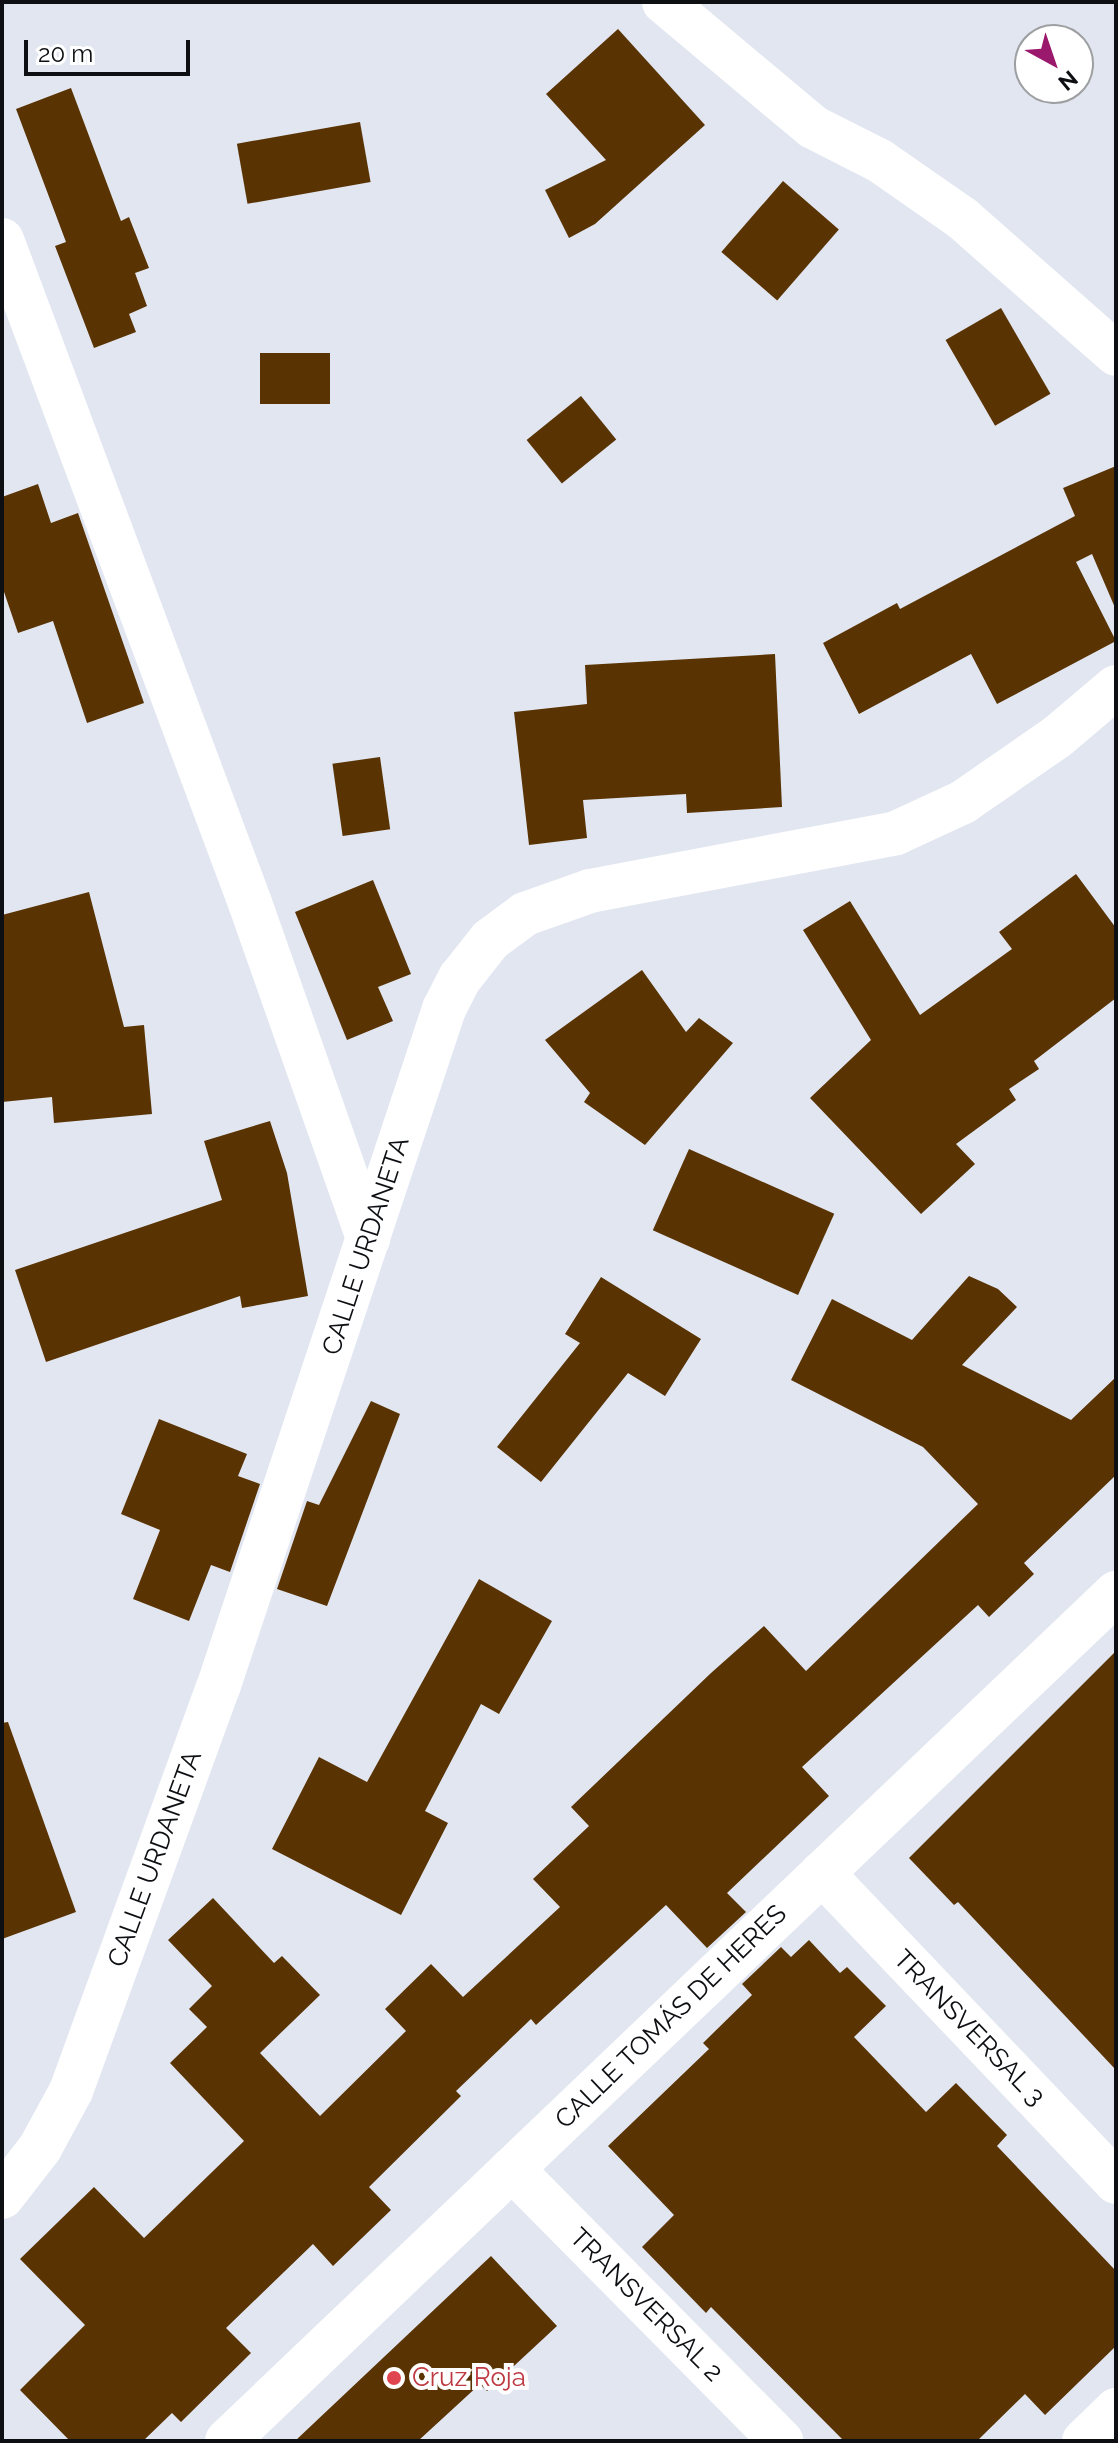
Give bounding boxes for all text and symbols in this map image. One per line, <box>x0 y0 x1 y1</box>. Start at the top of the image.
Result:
scale bar <box>28 24 194 74</box>
north arrow <box>1014 24 1094 104</box>
text: 20 m <box>38 39 93 68</box>
text: N <box>1053 65 1083 96</box>
street label: CALLE URDANETA <box>316 1133 416 1359</box>
street label: CALLE URDANETA <box>101 1747 209 1971</box>
street label: CALLE TOMÁS DE HERES <box>549 1898 793 2136</box>
street label: TRANSVERSAL 3 <box>887 1943 1051 2113</box>
street label: TRANSVERSAL 2 <box>563 2222 729 2388</box>
place label: Cruz Roja <box>412 2362 526 2394</box>
marker: Cruz Roja <box>383 2367 405 2389</box>

